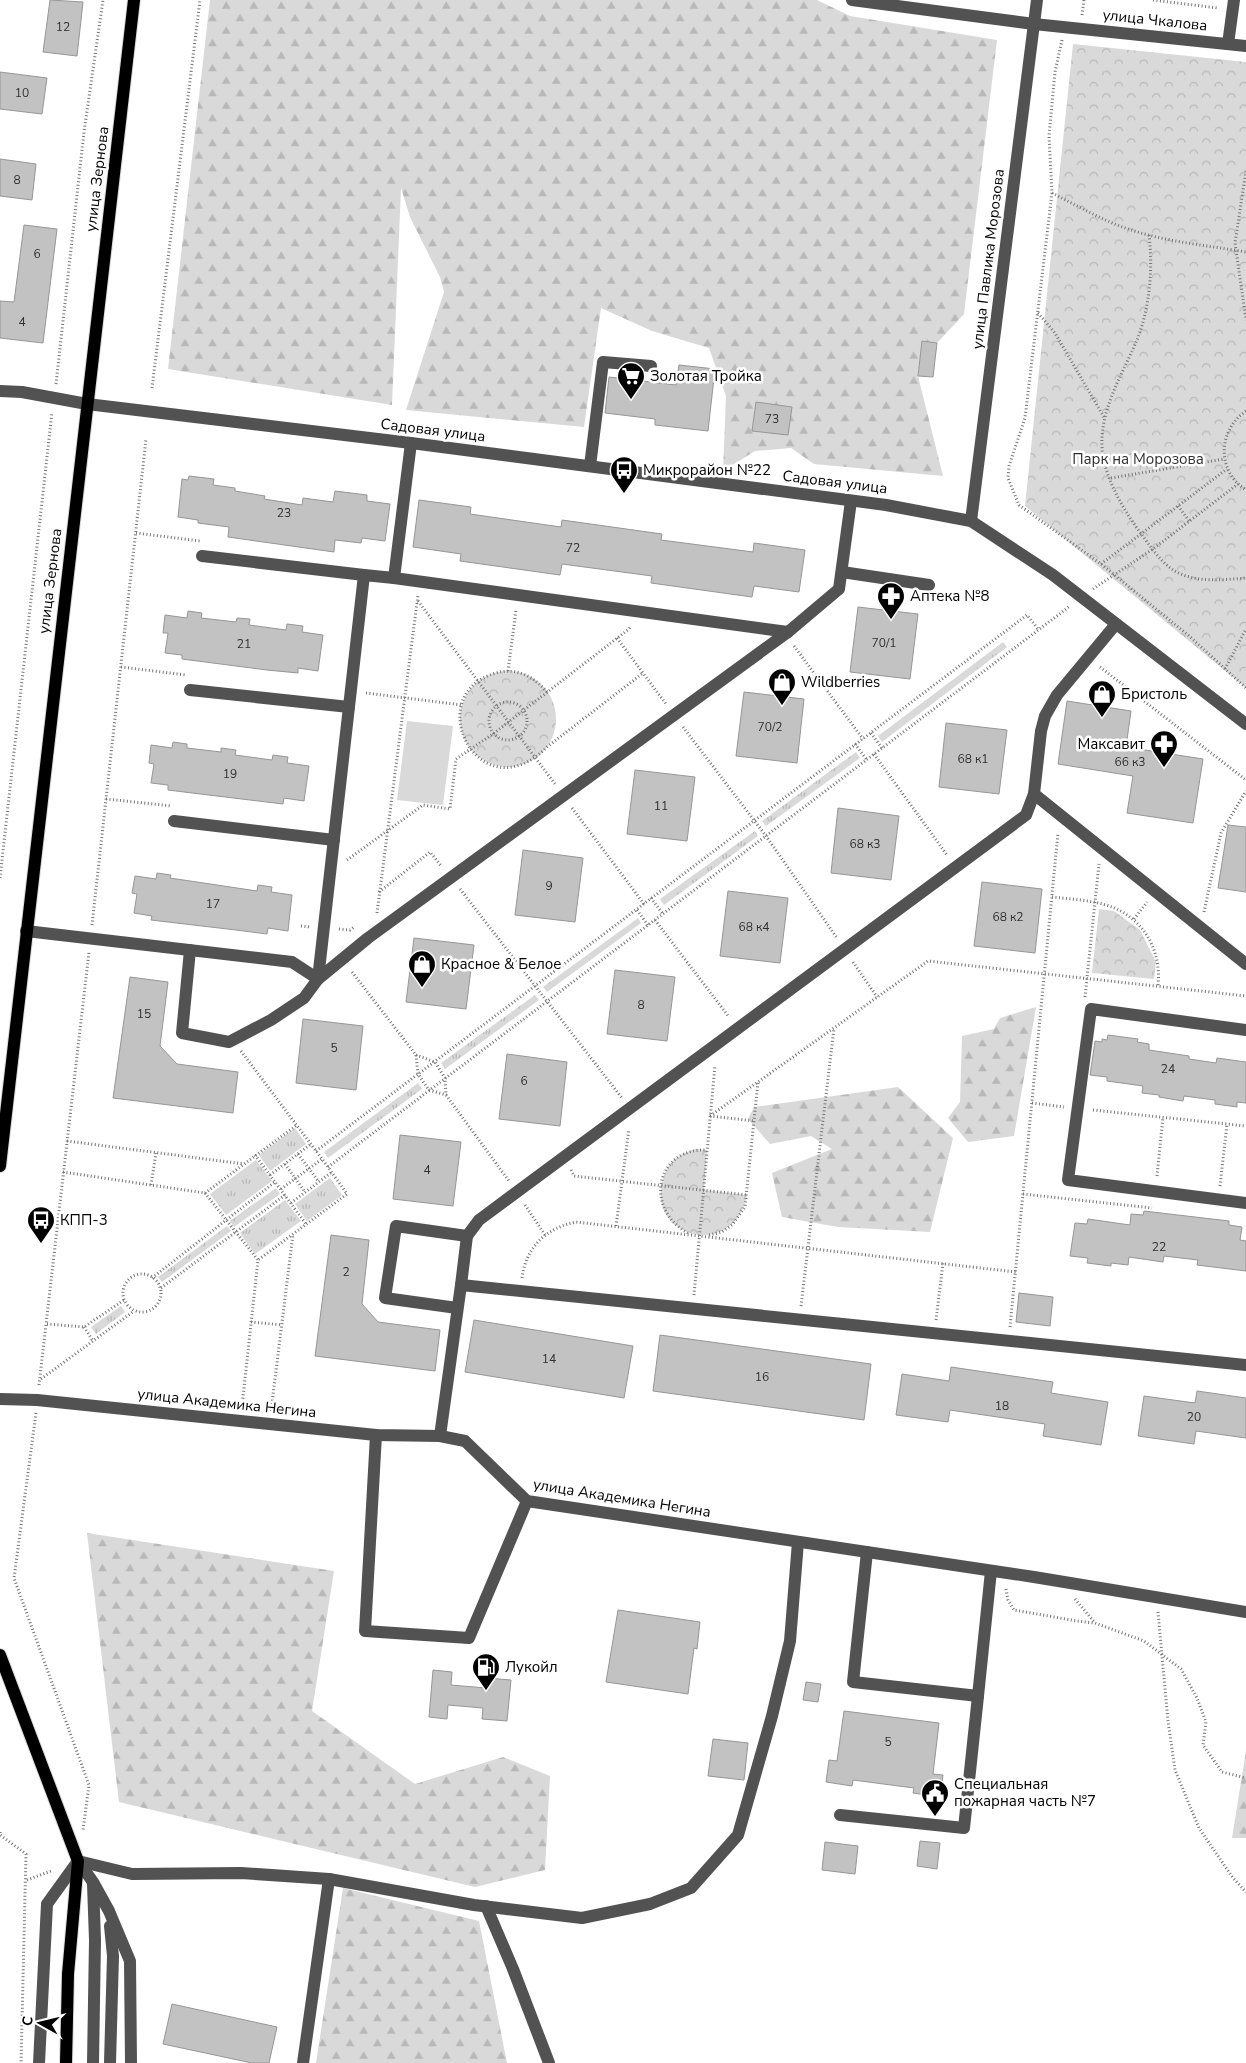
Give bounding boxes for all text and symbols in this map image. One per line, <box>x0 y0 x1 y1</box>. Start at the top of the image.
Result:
street label: улица Чкалова <box>1102 5 1208 35</box>
house number: 12 <box>56 19 70 35</box>
house number: 10 <box>15 85 29 101</box>
street label: улица Зернова <box>81 125 113 233</box>
street label: улица Павлика Морозова <box>967 168 1009 350</box>
house number: 8 <box>13 172 21 188</box>
house number: 6 <box>33 246 41 262</box>
house number: 4 <box>18 314 26 330</box>
supermarket icon: Золотая Тройка <box>616 361 646 400</box>
place label: Золотая Тройка <box>650 366 762 386</box>
house number: 73 <box>765 411 779 427</box>
street label: Садовая улица <box>379 414 487 446</box>
park label: Парк на Морозова <box>1072 449 1204 469</box>
bus stop icon: Микрорайон №22 <box>609 455 639 494</box>
place label: Микрорайон №22 <box>643 460 771 480</box>
street label: Садовая улица <box>781 466 889 498</box>
house number: 23 <box>277 505 291 521</box>
street label: улица Зернова <box>34 527 66 635</box>
house number: 72 <box>566 540 580 556</box>
pharmacy icon: Аптека №8 <box>876 581 906 620</box>
place label: Аптека №8 <box>910 586 989 606</box>
house number: 70/1 <box>872 635 897 651</box>
house number: 21 <box>237 636 251 652</box>
shop icon: Wildberries <box>767 667 797 706</box>
place label: Wildberries <box>801 672 880 692</box>
shop icon: Бристоль <box>1087 679 1117 718</box>
place label: Бристоль <box>1121 684 1187 704</box>
house number: 70/2 <box>758 719 783 735</box>
pharmacy icon: Максавит <box>1149 729 1179 768</box>
place label: Максавит <box>1077 734 1145 754</box>
house number: 68 к1 <box>958 751 989 767</box>
house number: 66 к3 <box>1115 754 1146 770</box>
house number: 19 <box>223 766 237 782</box>
house number: 11 <box>654 798 668 814</box>
house number: 68 к3 <box>850 836 881 852</box>
house number: 9 <box>545 878 553 894</box>
house number: 17 <box>206 896 220 912</box>
house number: 68 к2 <box>993 909 1024 925</box>
house number: 68 к4 <box>739 919 770 935</box>
shop icon: Красное & Белое <box>407 949 437 988</box>
place label: Красное & Белое <box>441 954 561 974</box>
house number: 8 <box>637 997 645 1013</box>
house number: 15 <box>137 1006 151 1022</box>
house number: 5 <box>330 1040 338 1056</box>
house number: 24 <box>1161 1061 1175 1077</box>
house number: 6 <box>520 1073 528 1089</box>
house number: 4 <box>423 1162 431 1178</box>
bus stop icon: КПП-3 <box>26 1205 56 1244</box>
place label: КПП-3 <box>60 1210 108 1230</box>
house number: 22 <box>1152 1239 1166 1255</box>
house number: 2 <box>342 1264 350 1280</box>
house number: 14 <box>542 1351 556 1367</box>
house number: 16 <box>755 1369 769 1385</box>
street label: улица Академика Негина <box>137 1384 317 1422</box>
house number: 18 <box>995 1398 1009 1414</box>
house number: 20 <box>1187 1409 1201 1425</box>
street label: улица Академика Негина <box>532 1474 712 1522</box>
fuel station icon: Лукойл <box>471 1652 501 1691</box>
place label: Лукойл <box>505 1657 558 1677</box>
house number: 5 <box>884 1734 892 1750</box>
place label: Специальная пожарная часть №7 <box>954 1774 1096 1811</box>
public building icon: Специальная пожарная часть №7 <box>920 1778 950 1817</box>
north arrow <box>15 1998 65 2048</box>
text: С <box>18 2015 38 2027</box>

